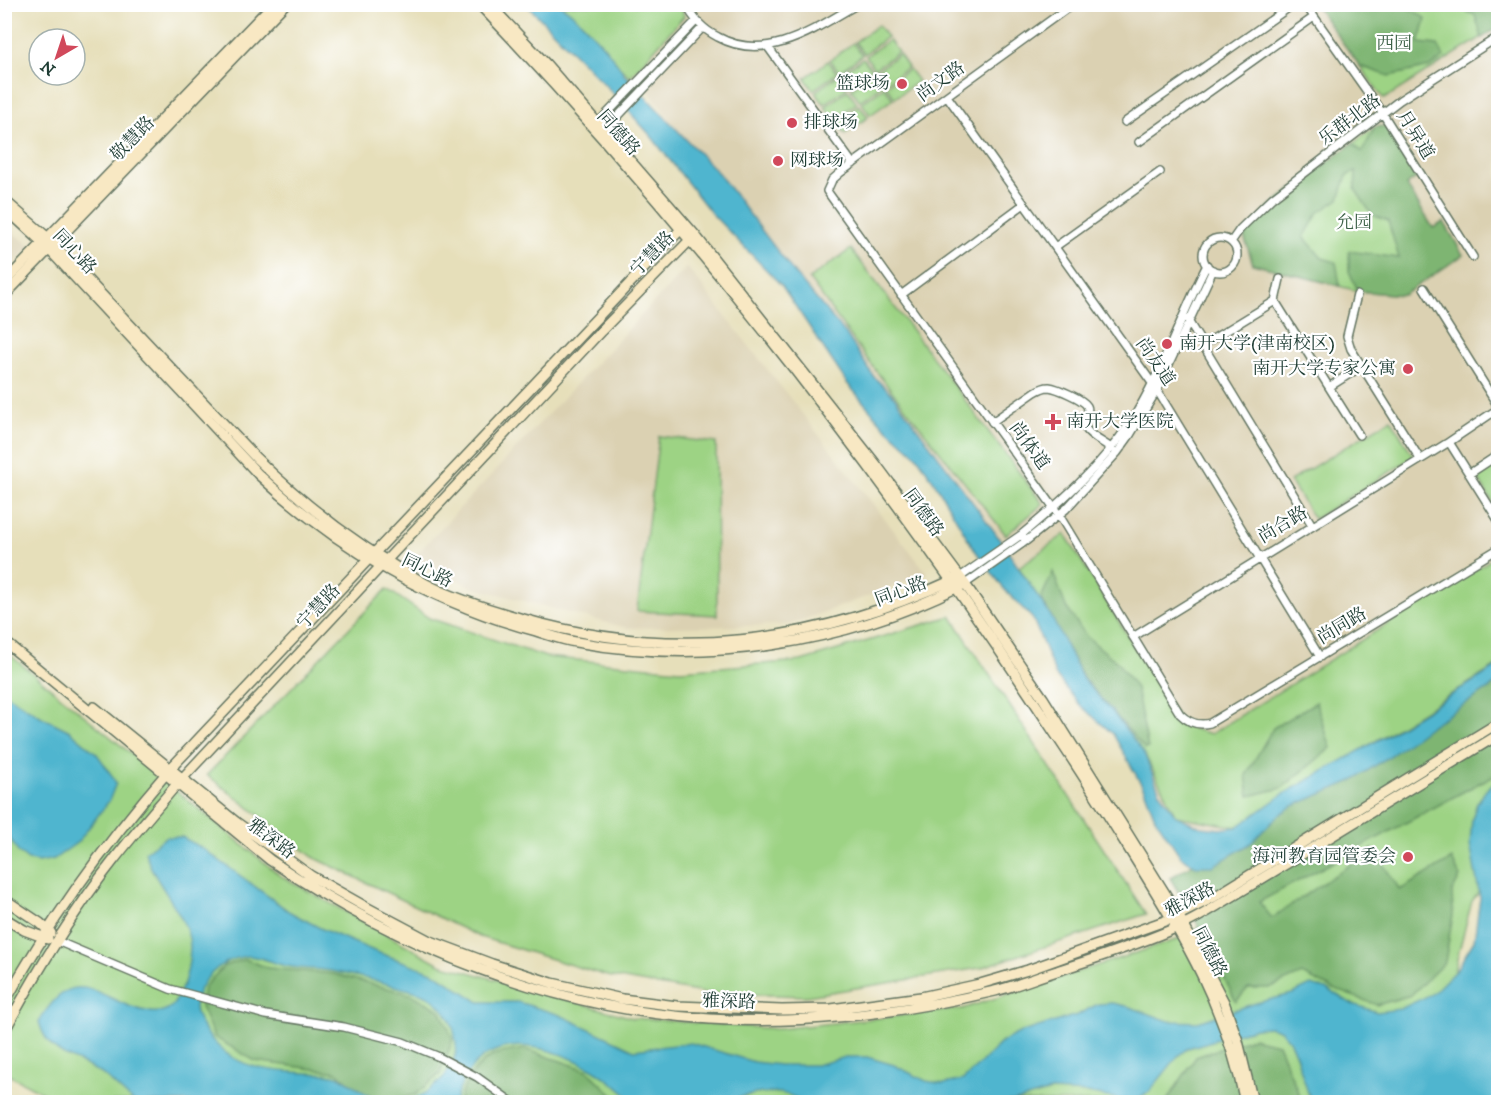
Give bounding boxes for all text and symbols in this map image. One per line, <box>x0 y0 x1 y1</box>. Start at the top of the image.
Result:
north arrow <box>27 27 87 87</box>
park label: 西园 <box>1376 33 1412 55</box>
text: N <box>37 56 60 80</box>
street label: 尚文路 <box>913 57 969 107</box>
place label: 篮球场 <box>836 73 890 95</box>
marker: 篮球场 <box>895 77 909 91</box>
street label: 乐群北路 <box>1315 90 1385 150</box>
street label: 同德路 <box>592 105 644 161</box>
street label: 月异道 <box>1391 106 1439 164</box>
street label: 敬慧路 <box>106 112 160 166</box>
place label: 排球场 <box>804 112 858 134</box>
marker: 排球场 <box>785 116 799 130</box>
place label: 网球场 <box>790 150 844 172</box>
marker: 网球场 <box>771 154 785 168</box>
park label: 允园 <box>1336 212 1372 234</box>
street label: 同心路 <box>48 225 100 279</box>
street label: 宁慧路 <box>626 227 680 281</box>
place label: 南开大学(津南校区) <box>1179 333 1335 355</box>
street label: 尚友道 <box>1131 334 1179 390</box>
marker: 南开大学(津南校区) <box>1160 337 1174 351</box>
place label: 南开大学专家公寓 <box>1252 358 1396 380</box>
marker: 南开大学专家公寓 <box>1401 362 1415 376</box>
place label: 南开大学医院 <box>1066 411 1174 433</box>
marker: 南开大学医院 <box>1044 413 1062 431</box>
street label: 尚体道 <box>1004 418 1054 474</box>
street label: 同德路 <box>898 485 948 541</box>
street label: 尚合路 <box>1254 502 1312 548</box>
street label: 同心路 <box>398 549 456 593</box>
street label: 同心路 <box>872 572 930 612</box>
street label: 宁慧路 <box>293 580 345 634</box>
street label: 尚同路 <box>1313 603 1371 649</box>
street label: 雅深路 <box>243 814 299 864</box>
place label: 海河教育园管委会 <box>1252 846 1396 868</box>
marker: 海河教育园管委会 <box>1401 850 1415 864</box>
street label: 雅深路 <box>1161 878 1219 922</box>
street label: 同德路 <box>1187 923 1231 981</box>
street label: 雅深路 <box>702 990 756 1014</box>

